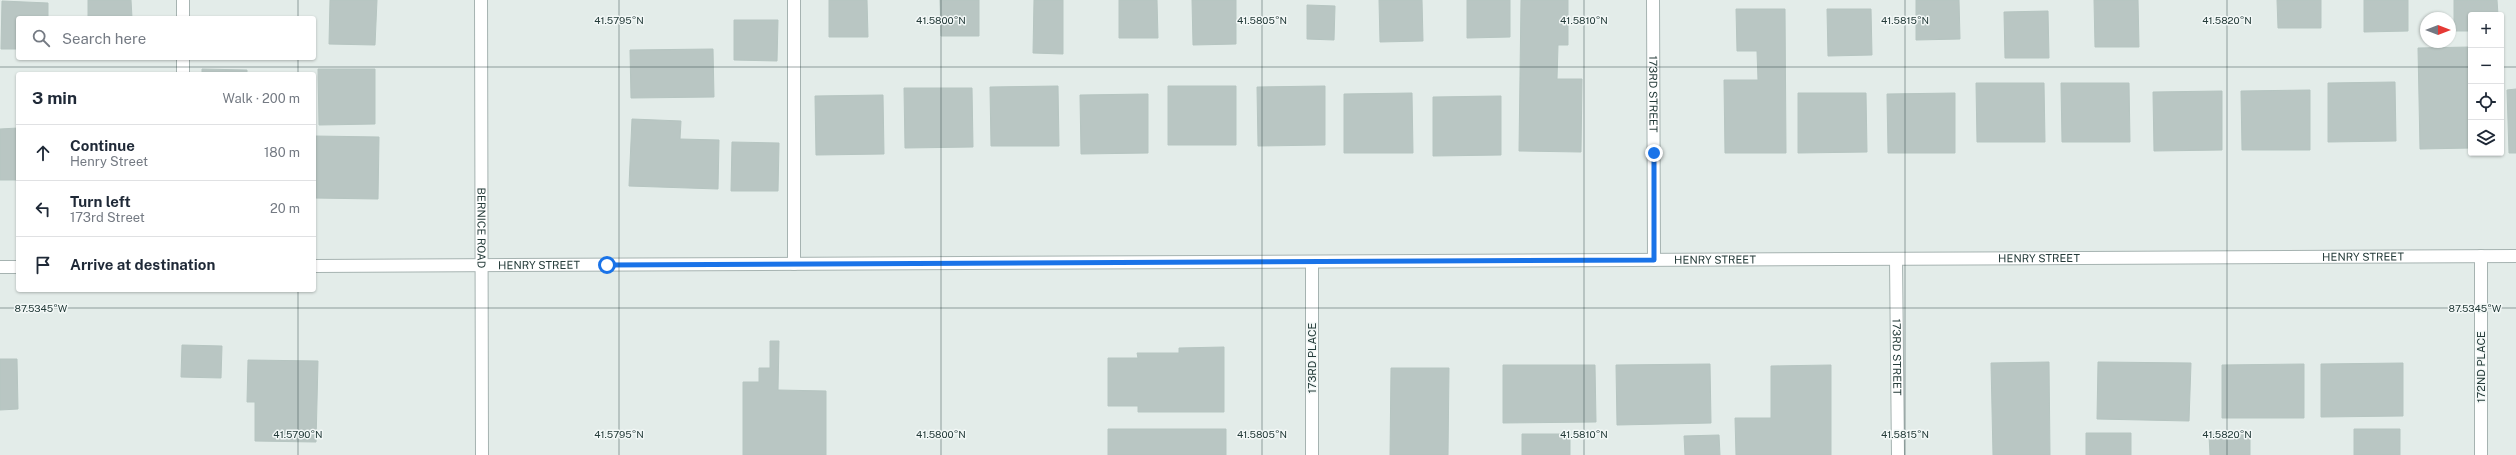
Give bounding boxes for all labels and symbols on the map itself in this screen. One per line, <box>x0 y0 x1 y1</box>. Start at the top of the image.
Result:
north arrow <box>2420 12 2456 48</box>
text: 41.5795°N <box>594 14 644 26</box>
text: 41.5800°N <box>916 14 966 26</box>
text: 41.5805°N <box>1237 14 1287 26</box>
text: 41.5810°N <box>1560 14 1608 26</box>
text: 41.5815°N <box>1881 14 1929 26</box>
text: 41.5820°N <box>2202 14 2252 26</box>
street label: 173RD STREET <box>1647 55 1660 133</box>
route end <box>1645 144 1663 162</box>
street label: BERNICE ROAD <box>475 188 488 269</box>
street label: HENRY STREET <box>2322 251 2404 263</box>
street label: HENRY STREET <box>1998 252 2080 264</box>
street label: HENRY STREET <box>1674 253 1756 266</box>
route start <box>598 256 616 274</box>
street label: HENRY STREET <box>498 259 580 271</box>
text: 87.5345°W <box>15 302 68 314</box>
text: 87.5345°W <box>2449 302 2502 314</box>
street label: 173RD STREET <box>1891 318 1903 396</box>
street label: 173RD PLACE <box>1306 322 1318 393</box>
street label: 172ND PLACE <box>2475 331 2487 403</box>
text: 41.5790°N <box>273 428 323 440</box>
text: 41.5795°N <box>594 428 644 440</box>
text: 41.5800°N <box>916 428 966 440</box>
text: 41.5805°N <box>1237 428 1287 440</box>
text: 41.5810°N <box>1560 428 1608 440</box>
text: 41.5815°N <box>1881 428 1929 440</box>
text: 41.5820°N <box>2202 428 2252 440</box>

